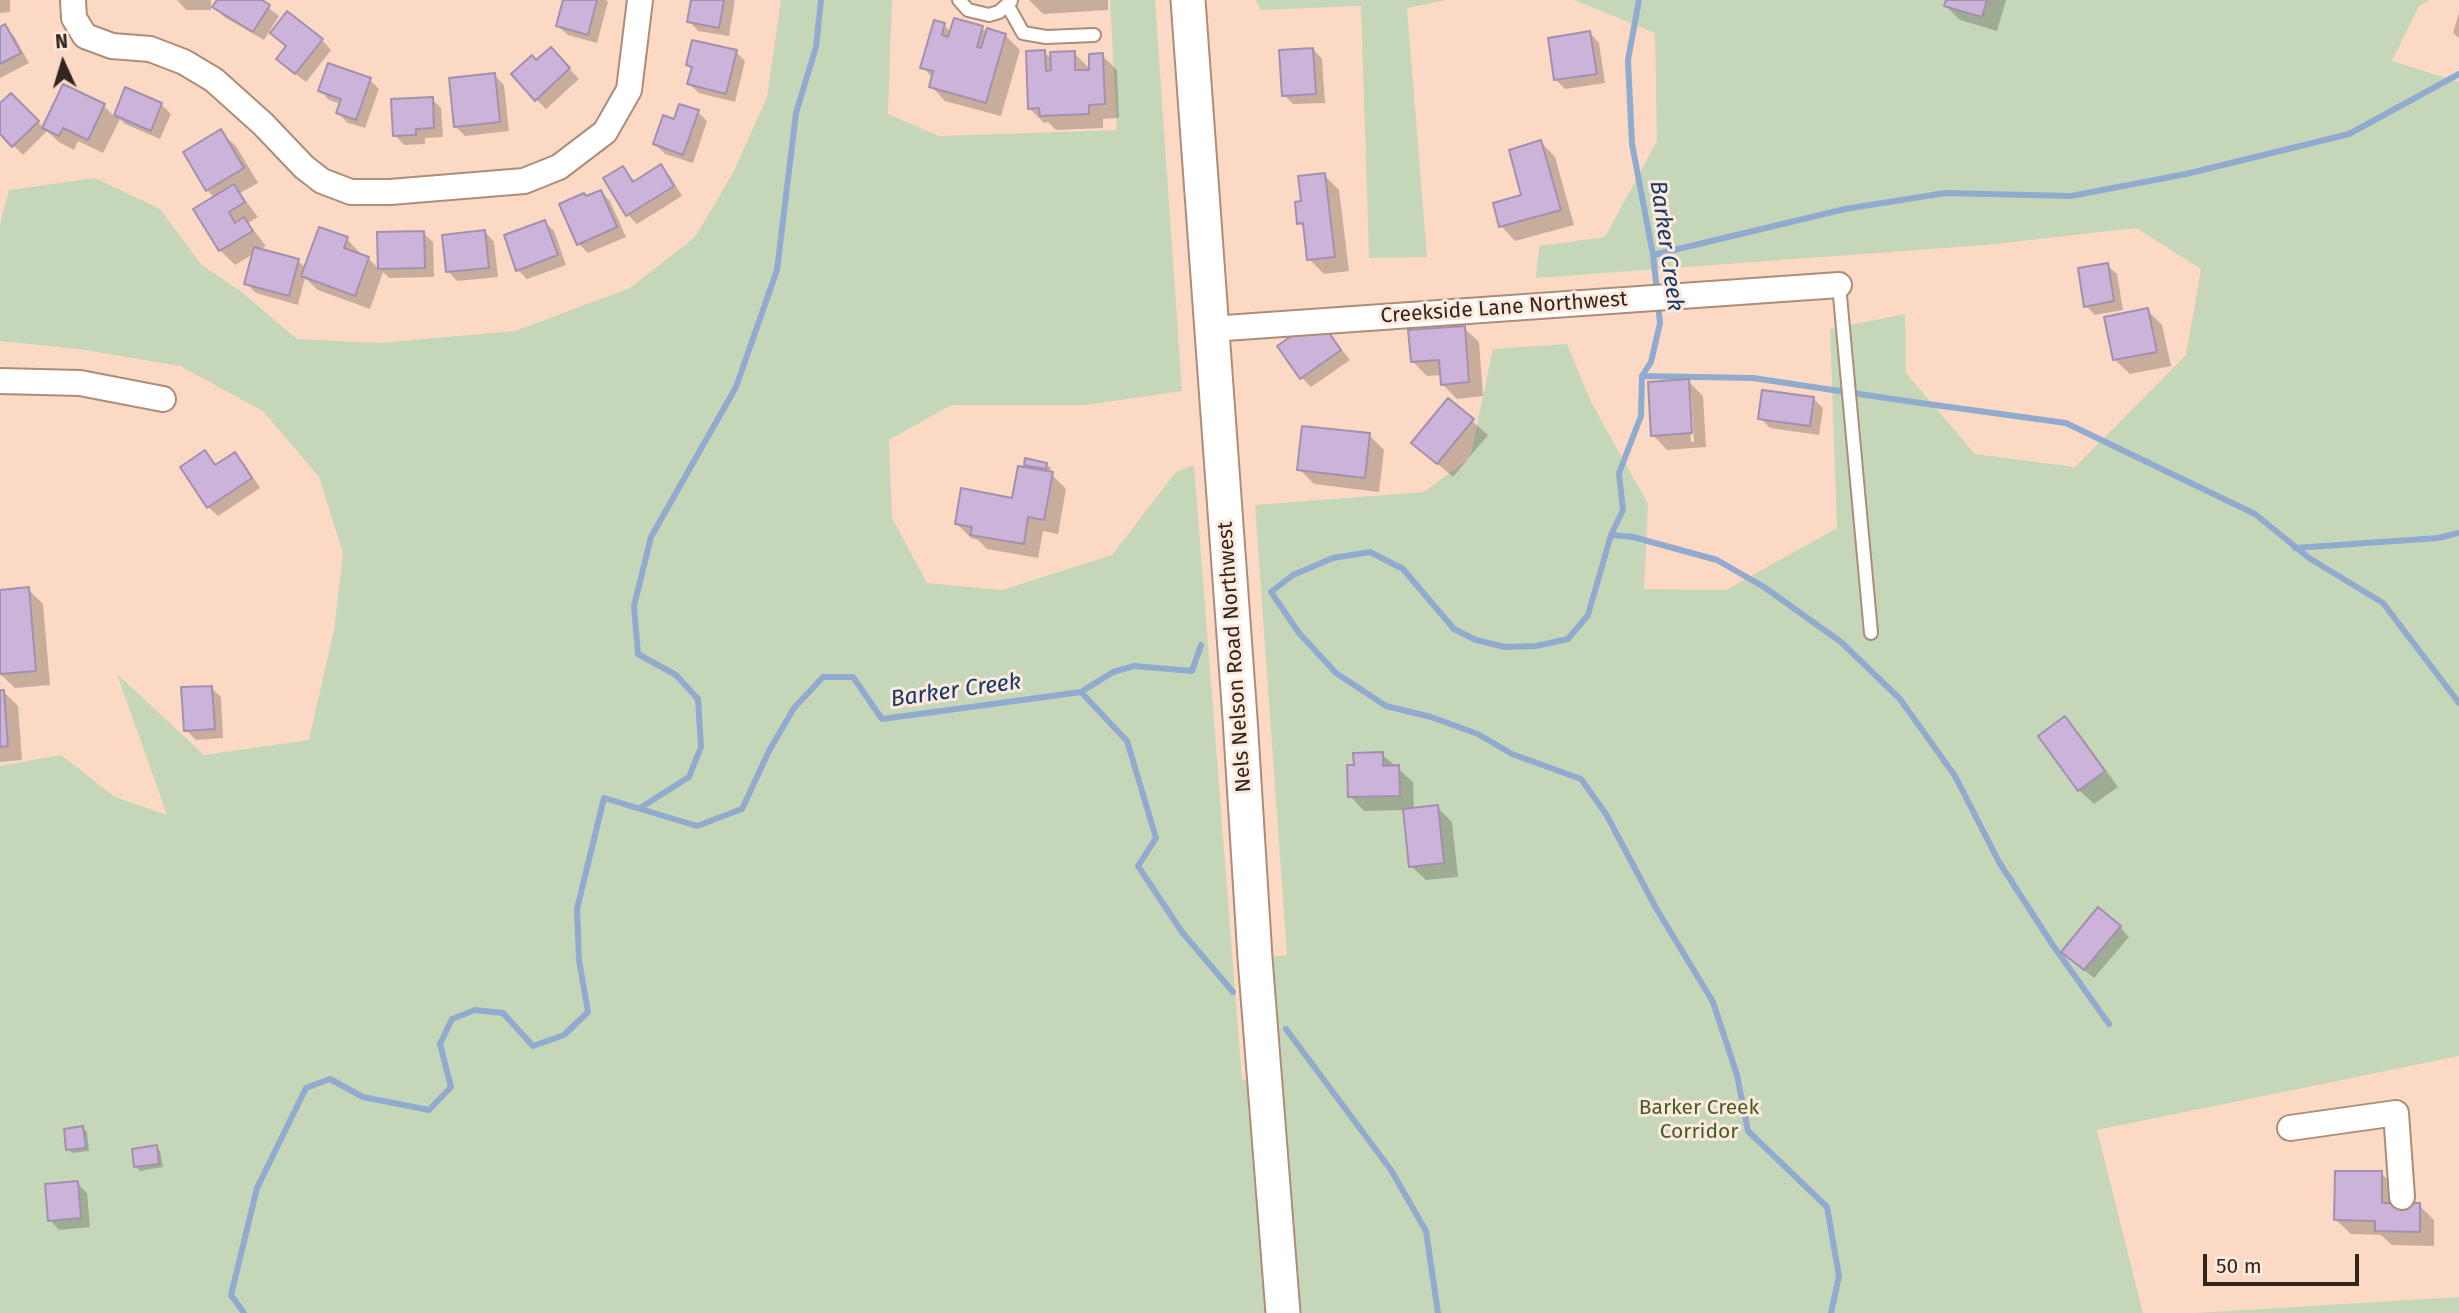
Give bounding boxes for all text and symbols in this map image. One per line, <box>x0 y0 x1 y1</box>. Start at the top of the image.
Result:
north arrow <box>28 28 98 98</box>
text: N <box>54 30 69 53</box>
water label: Barker Creek <box>1643 179 1689 313</box>
street label: Creekside Lane Northwest <box>1380 287 1628 329</box>
street label: Nels Nelson Road Northwest <box>1213 521 1257 793</box>
water label: Barker Creek <box>889 668 1023 714</box>
park label: Barker Creek Corridor <box>1639 1095 1759 1145</box>
scale bar <box>2207 1240 2363 1284</box>
text: 50 m <box>2216 1253 2262 1279</box>

